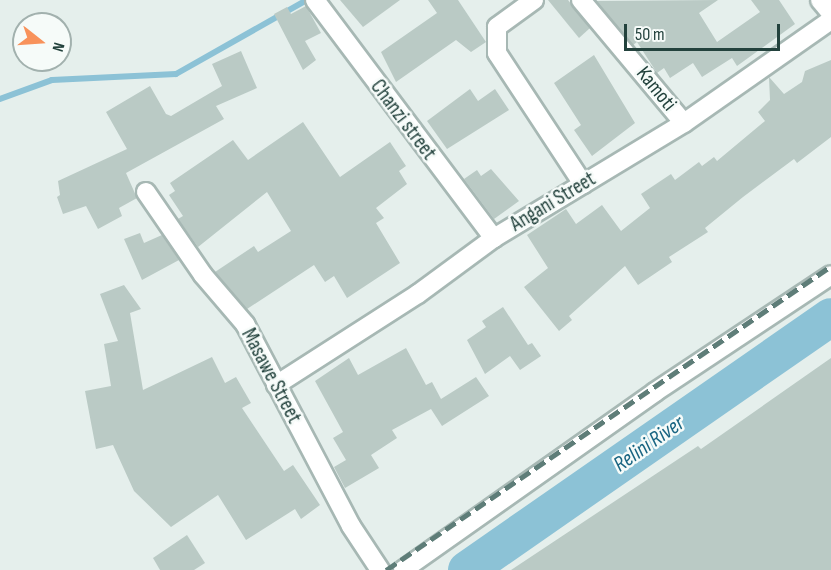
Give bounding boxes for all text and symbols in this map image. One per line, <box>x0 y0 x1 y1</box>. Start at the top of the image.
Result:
north arrow <box>12 12 72 72</box>
scale bar <box>627 12 783 50</box>
text: 50 m <box>635 24 665 45</box>
text: N <box>47 40 68 54</box>
street label: Kamoti <box>630 62 682 116</box>
street label: Chanzi street <box>365 75 441 165</box>
street label: Angani Street <box>506 167 600 237</box>
street label: Masawe Street <box>236 324 306 428</box>
water label: Relini River <box>609 410 689 478</box>

